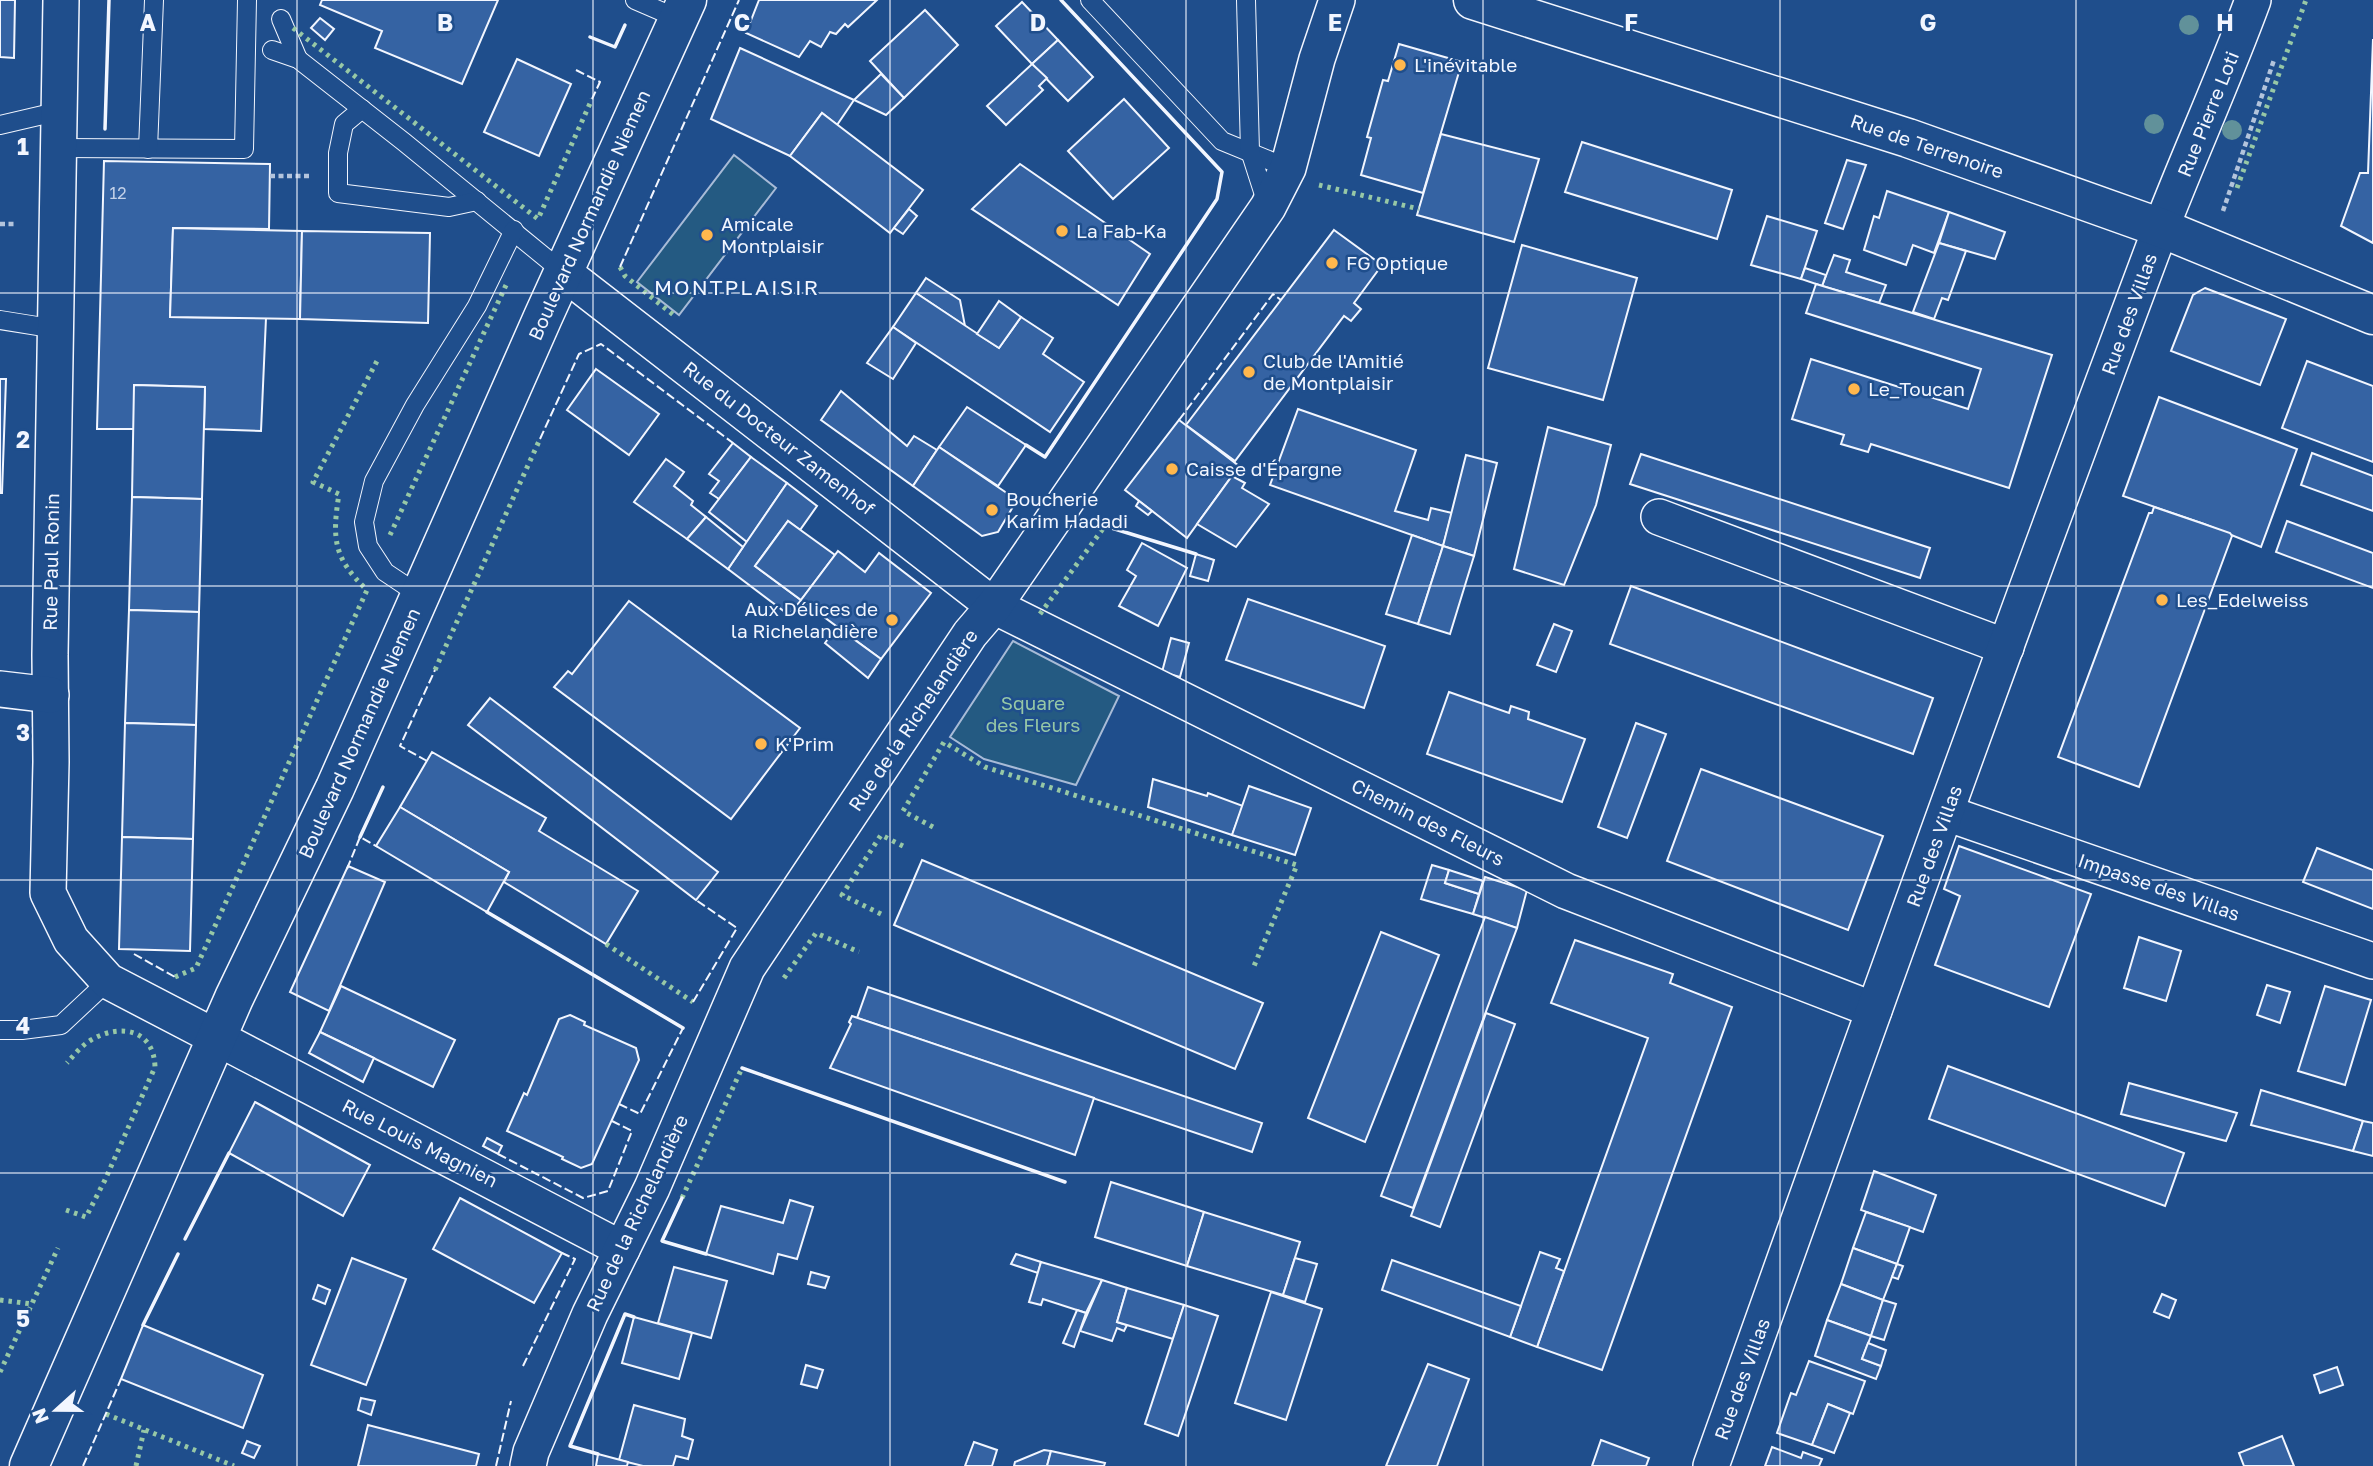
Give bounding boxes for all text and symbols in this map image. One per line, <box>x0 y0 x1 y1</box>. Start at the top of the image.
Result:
text: A <box>140 8 157 36</box>
text: B <box>437 8 453 36</box>
text: C <box>734 8 750 36</box>
text: D <box>1030 8 1046 36</box>
text: E <box>1328 8 1342 36</box>
text: F <box>1624 8 1638 36</box>
text: G <box>1920 8 1936 36</box>
text: H <box>2216 8 2234 36</box>
street label: Rue Pierre Loti <box>2172 48 2243 180</box>
place label: L'inévitable <box>1414 53 1517 76</box>
marker: L'inévitable <box>1392 57 1408 73</box>
street label: Boulevard Normandie Niemen <box>523 86 654 344</box>
street label: Rue de Terrenoire <box>1848 109 2007 183</box>
text: 1 <box>17 132 29 160</box>
house number: 12 <box>109 183 127 203</box>
place label: Amicale Montplaisir <box>721 212 825 257</box>
place label: La Fab-Ka <box>1076 219 1167 242</box>
marker: La Fab-Ka <box>1054 223 1070 239</box>
marker: Amicale Montplaisir <box>699 227 715 243</box>
street label: Rue des Villas <box>2096 250 2161 378</box>
place label: FG Optique <box>1346 251 1448 274</box>
marker: FG Optique <box>1324 255 1340 271</box>
district label: MONTPLAISIR <box>654 274 820 300</box>
place label: Club de l'Amitié de Montplaisir <box>1263 349 1404 394</box>
street label: Rue du Docteur Zamenhof <box>679 356 880 520</box>
marker: Club de l'Amitié de Montplaisir <box>1241 364 1257 380</box>
place label: Le_Toucan <box>1868 377 1965 400</box>
marker: Le_Toucan <box>1846 381 1862 397</box>
text: 2 <box>16 425 30 453</box>
place label: Caisse d'Épargne <box>1186 457 1342 480</box>
marker: Caisse d'Épargne <box>1164 461 1180 477</box>
place label: Boucherie Karim Hadadi <box>1006 487 1128 532</box>
street label: Rue Paul Ronin <box>38 493 63 631</box>
marker: Boucherie Karim Hadadi <box>984 502 1000 518</box>
place label: Les_Edelweiss <box>2176 588 2309 611</box>
marker: Les_Edelweiss <box>2154 592 2170 608</box>
place label: Aux Délices de la Richelandière <box>731 597 878 642</box>
street label: Boulevard Normandie Niemen <box>293 604 424 862</box>
marker: Aux Délices de la Richelandière <box>884 612 900 628</box>
street label: Rue de la Richelandière <box>843 624 982 815</box>
park label: Square des Fleurs <box>986 691 1080 736</box>
text: 3 <box>16 718 30 746</box>
place label: K'Prim <box>775 732 834 755</box>
marker: K'Prim <box>753 736 769 752</box>
street label: Chemin des Fleurs <box>1348 773 1509 870</box>
street label: Rue des Villas <box>1901 782 1966 910</box>
street label: Impasse des Villas <box>2075 848 2243 925</box>
text: 4 <box>16 1011 30 1039</box>
street label: Rue Louis Magnien <box>339 1093 502 1192</box>
street label: Rue de la Richelandière <box>581 1111 692 1315</box>
text: 5 <box>16 1304 30 1332</box>
street label: Rue des Villas <box>1709 1315 1774 1443</box>
north arrow <box>21 1375 91 1445</box>
text: N <box>26 1405 53 1427</box>

